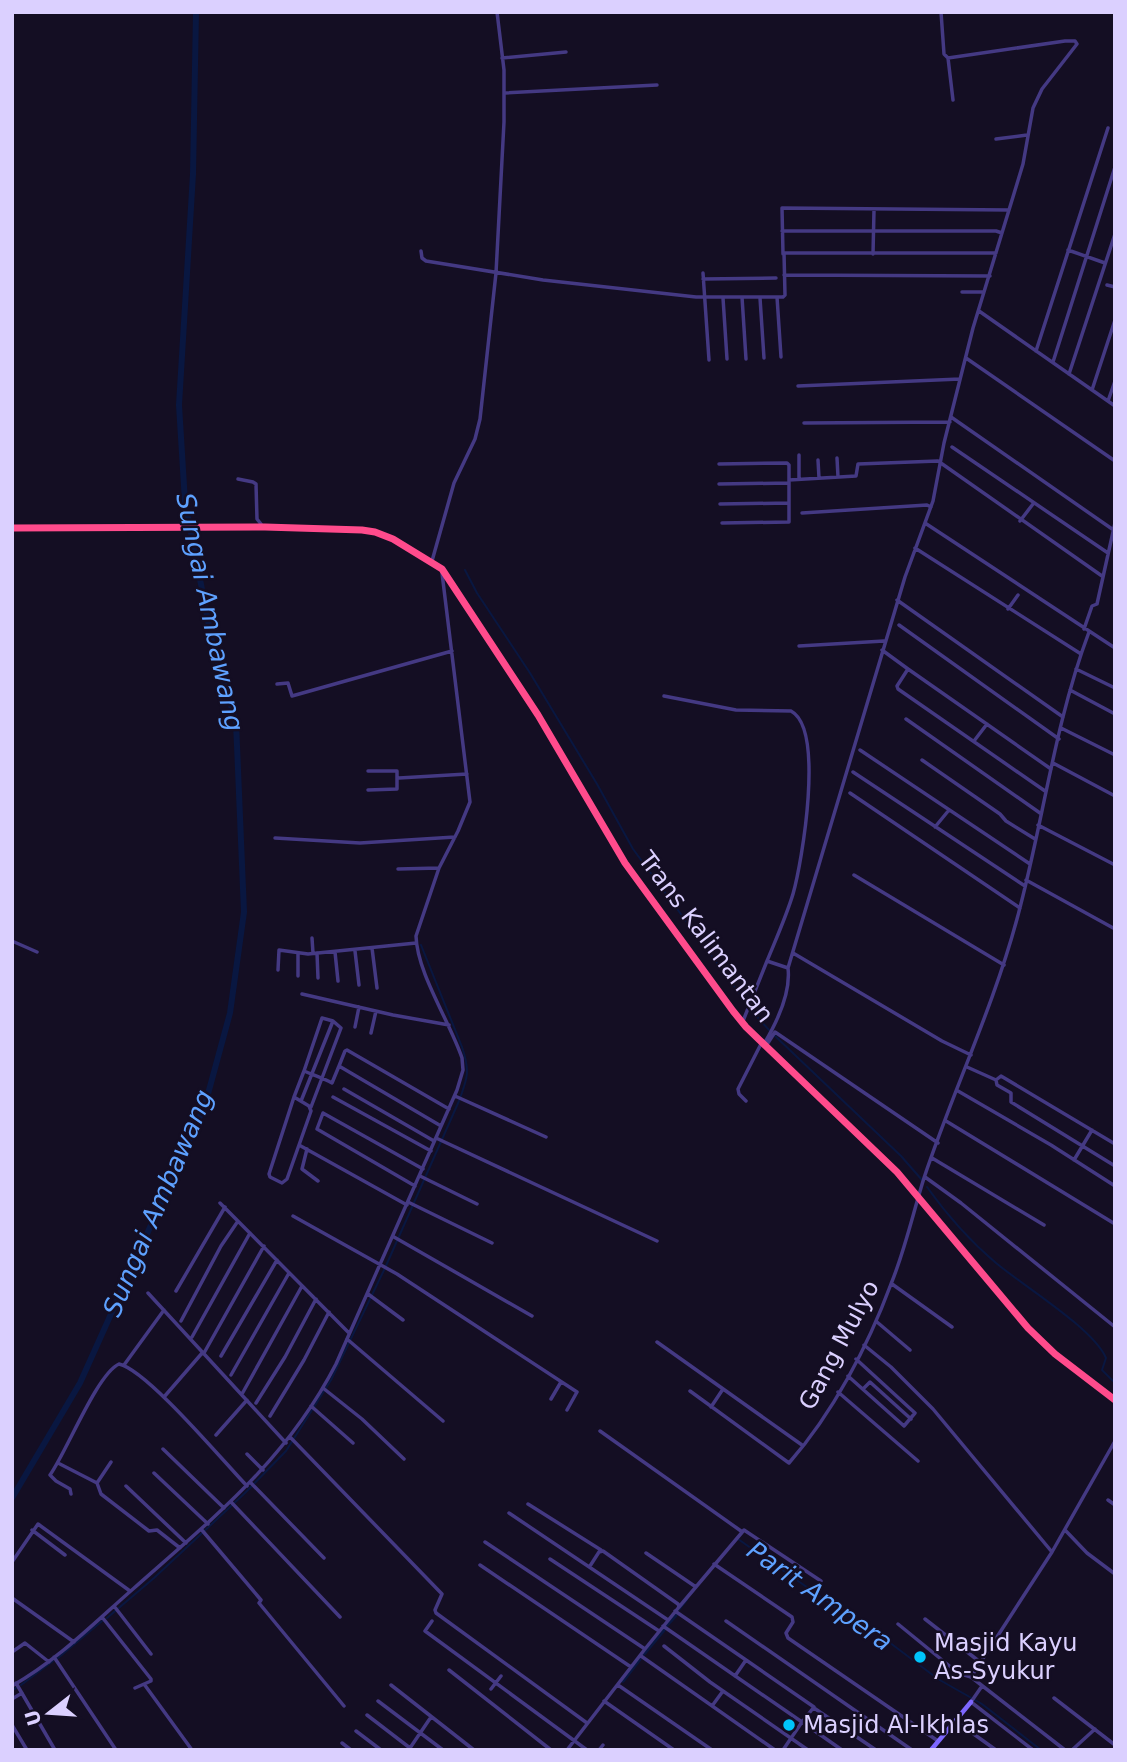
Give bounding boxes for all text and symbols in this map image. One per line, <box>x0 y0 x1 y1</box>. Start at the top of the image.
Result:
water label: Sungai Ambawang <box>170 490 250 734</box>
street label: Trans Kalimantan <box>632 845 779 1028</box>
water label: Sungai Ambawang <box>97 1085 219 1321</box>
street label: Gang Mulyo <box>793 1275 885 1415</box>
water label: Parit Ampera <box>742 1535 898 1657</box>
place label: Masjid Kayu As-Syukur <box>934 1629 1078 1685</box>
marker: Masjid Kayu As-Syukur <box>912 1649 928 1665</box>
north arrow <box>14 1678 84 1748</box>
text: U <box>20 1707 46 1729</box>
place label: Masjid Al-Ikhlas <box>803 1711 989 1739</box>
marker: Masjid Al-Ikhlas <box>781 1717 797 1733</box>

